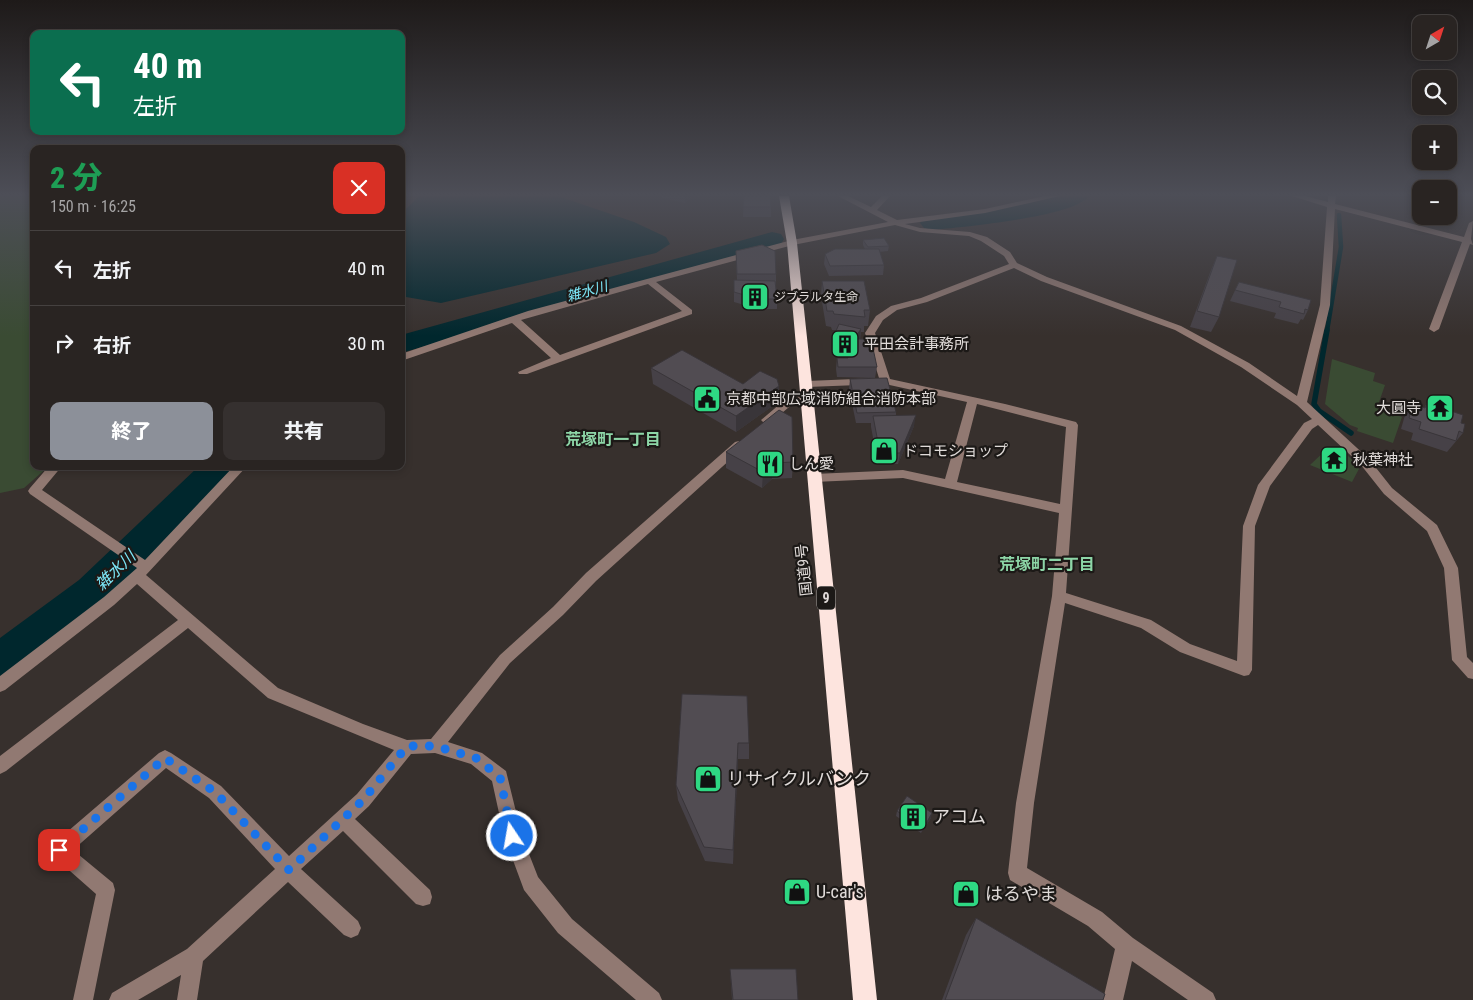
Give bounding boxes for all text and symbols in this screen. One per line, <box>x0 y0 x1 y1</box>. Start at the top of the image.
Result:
north arrow <box>1412 15 1458 60</box>
map controls <box>1412 15 1457 225</box>
text: 40 m <box>133 46 202 87</box>
icon: left <box>50 50 115 115</box>
button: search <box>1412 70 1457 115</box>
text: 左折 <box>133 94 177 119</box>
button: + <box>1412 125 1457 170</box>
text: 2 分 <box>50 160 102 195</box>
button: close <box>333 162 385 214</box>
button: − <box>1412 180 1457 225</box>
text: 150 m · 16:25 <box>50 197 136 216</box>
icon: left <box>50 254 78 282</box>
text: 40 m <box>348 257 385 280</box>
text: 左折 <box>93 259 131 282</box>
water label: 雑水川 <box>565 277 611 304</box>
building icon: ジブラルタ生命 <box>740 282 770 312</box>
place label: ジブラルタ生命 <box>774 290 858 304</box>
icon: right <box>50 329 78 357</box>
building icon: 平田会計事務所 <box>830 329 860 359</box>
text: 30 m <box>348 332 385 355</box>
text: 右折 <box>93 334 131 357</box>
place label: 平田会計事務所 <box>864 335 969 353</box>
public building icon: 京都中部広域消防組合消防本部 <box>692 384 722 414</box>
place label: 京都中部広域消防組合消防本部 <box>726 390 936 408</box>
temple icon: 大圓寺 <box>1425 393 1455 423</box>
place label: 大圓寺 <box>1376 399 1421 417</box>
button: 終了 <box>50 402 213 460</box>
button: 共有 <box>223 402 385 460</box>
district label: 荒塚町一丁目 <box>565 430 661 449</box>
shop icon: ドコモショップ <box>869 436 899 466</box>
place label: ドコモショップ <box>903 442 1008 460</box>
temple icon: 秋葉神社 <box>1319 445 1349 475</box>
restaurant icon: しん愛 <box>755 449 785 479</box>
place label: 秋葉神社 <box>1353 451 1413 469</box>
place label: しん愛 <box>789 455 834 473</box>
street label: 国道9号 <box>792 543 816 597</box>
water label: 雑水川 <box>91 545 141 594</box>
district label: 荒塚町二丁目 <box>999 555 1095 574</box>
road number: 9 <box>817 586 835 610</box>
shop icon: リサイクルバンク <box>693 764 723 794</box>
place label: リサイクルバンク <box>727 768 871 789</box>
building icon: アコム <box>898 802 928 832</box>
place label: アコム <box>932 806 986 827</box>
position arrow <box>485 809 537 861</box>
pin <box>38 829 80 871</box>
icon: arrive <box>45 836 73 864</box>
shop icon: U-car's <box>782 877 812 907</box>
shop icon: はるやま <box>951 879 981 909</box>
place label: U-car's <box>816 881 864 902</box>
place label: はるやま <box>985 883 1057 904</box>

